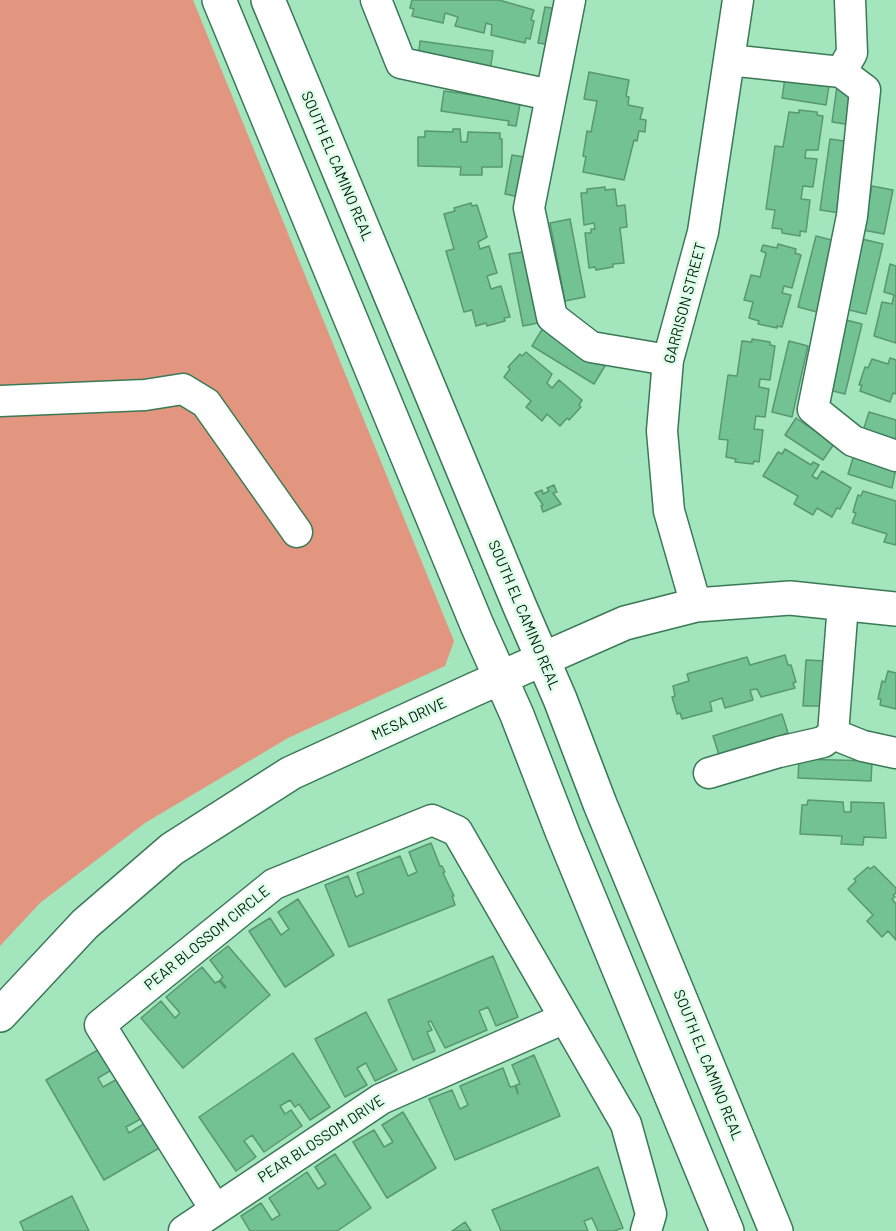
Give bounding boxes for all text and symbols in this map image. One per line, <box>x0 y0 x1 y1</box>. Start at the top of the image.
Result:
street label: SOUTH EL CAMINO REAL <box>297 88 377 244</box>
street label: GARRISON STREET <box>660 240 710 366</box>
street label: SOUTH EL CAMINO REAL <box>484 537 564 693</box>
street label: MESA DRIVE <box>369 694 449 744</box>
street label: PEAR BLOSSOM CIRCLE <box>141 882 273 994</box>
street label: SOUTH EL CAMINO REAL <box>670 987 746 1143</box>
street label: PEAR BLOSSOM DRIVE <box>254 1091 388 1187</box>

